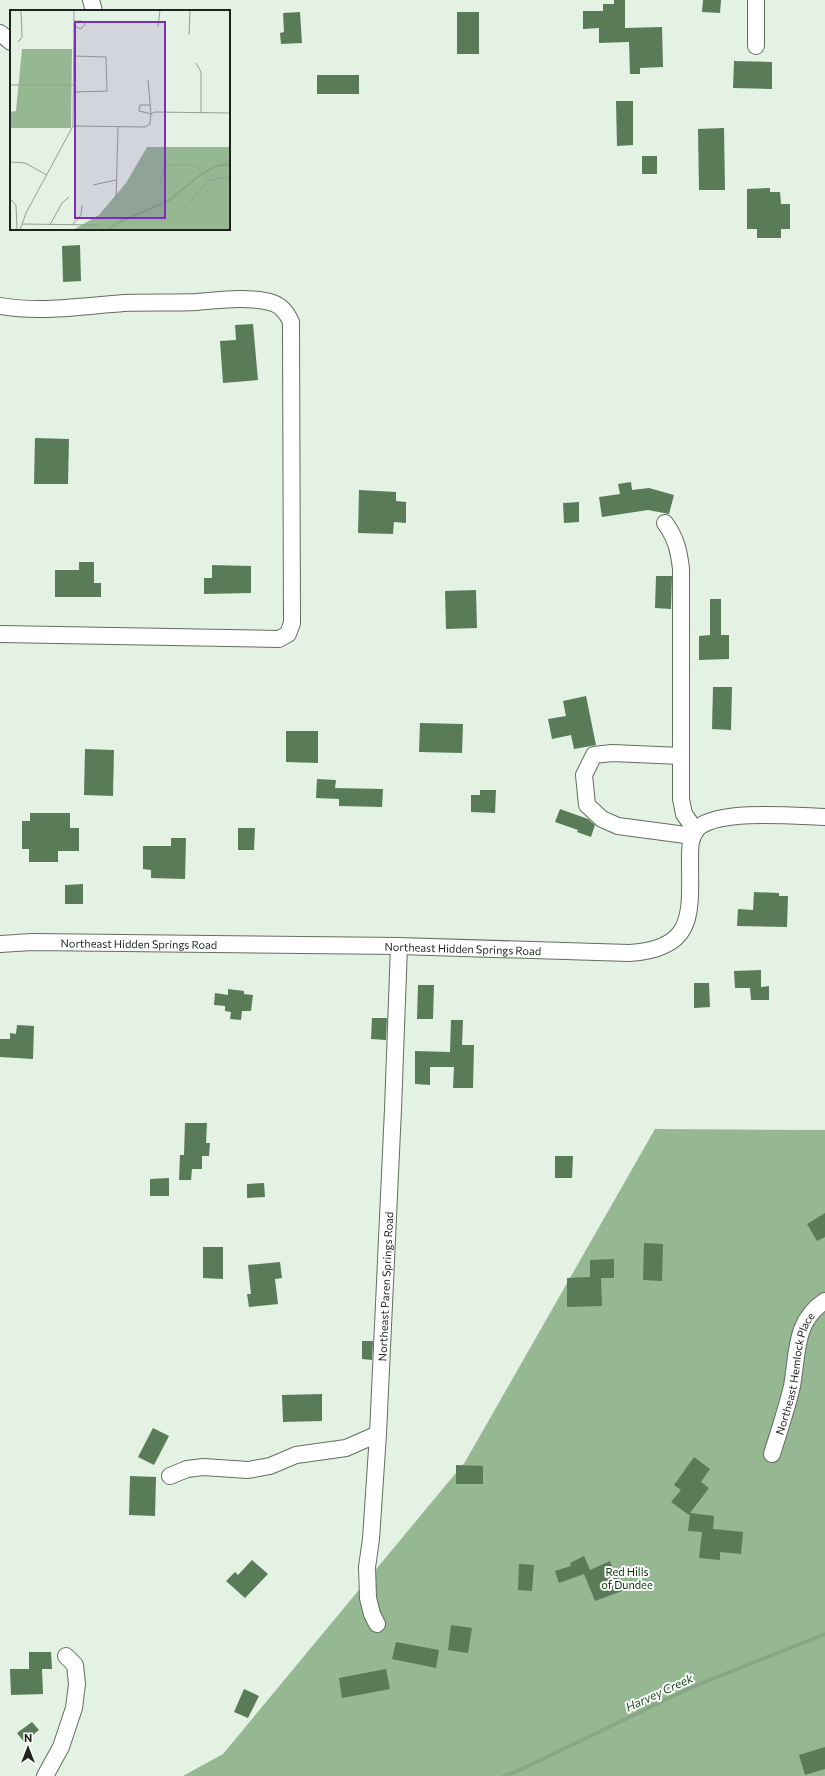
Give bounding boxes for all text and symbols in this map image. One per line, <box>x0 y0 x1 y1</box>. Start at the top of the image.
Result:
inset map <box>10 10 230 230</box>
street label: Northeast Hidden Springs Road <box>61 936 217 951</box>
street label: Northeast Hidden Springs Road <box>385 939 541 957</box>
street label: Northeast Paren Springs Road <box>375 1211 395 1361</box>
street label: Northeast Hemlock Place <box>772 1309 816 1436</box>
park label: Red Hills of Dundee <box>601 1565 653 1591</box>
water label: Harvey Creek <box>623 1670 695 1714</box>
north arrow <box>8 1728 48 1768</box>
text: N <box>24 1731 32 1744</box>

